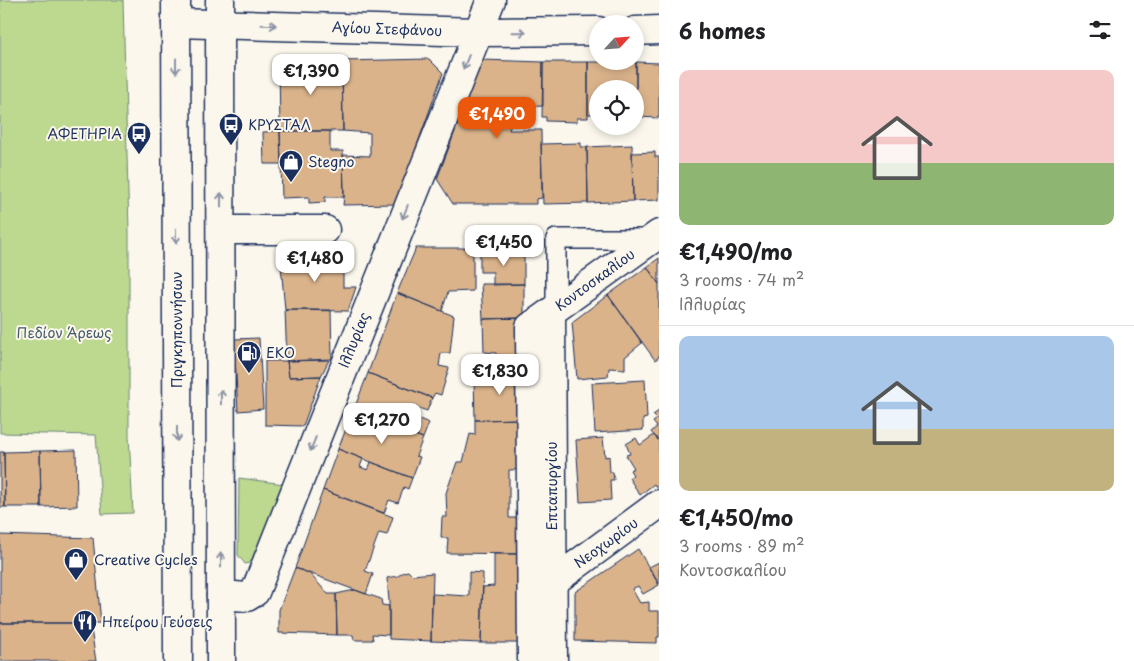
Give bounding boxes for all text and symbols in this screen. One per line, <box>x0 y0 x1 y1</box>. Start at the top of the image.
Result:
text: 6 homes <box>679 14 765 46</box>
north arrow <box>589 15 644 70</box>
map controls <box>589 15 644 135</box>
street label: Αγίου Στεφάνου <box>332 16 443 41</box>
icon: filters <box>1086 16 1114 44</box>
one-way arrow <box>261 21 277 30</box>
one-way arrow <box>510 27 527 37</box>
pin: €1,390 <box>270 54 352 96</box>
one-way arrow <box>461 54 471 69</box>
one-way arrow <box>171 58 181 74</box>
text: €1,390 <box>283 58 339 82</box>
button: locate <box>589 80 644 135</box>
pin: €1,490 <box>456 96 538 139</box>
text: €1,490 <box>469 101 525 125</box>
icon: home <box>852 103 942 193</box>
bus stop icon: ΚΡΥΣΤΑΛ <box>218 112 244 146</box>
place label: ΚΡΥΣΤΑΛ <box>248 114 311 135</box>
bus stop icon: ΑΦΕΤΗΡΙΑ <box>126 121 152 155</box>
place label: ΑΦΕΤΗΡΙΑ <box>47 123 122 144</box>
shop icon: Stegno <box>278 149 304 183</box>
place label: Stegno <box>308 151 355 172</box>
one-way arrow <box>216 192 226 208</box>
one-way arrow <box>400 204 409 219</box>
pin: €1,450 <box>463 224 545 267</box>
one-way arrow <box>171 228 181 244</box>
text: €1,450 <box>476 229 532 253</box>
text: €1,490/mo <box>679 235 792 267</box>
pin: €1,480 <box>274 240 356 283</box>
street label: Κοντοσκαλίου <box>550 243 639 316</box>
text: €1,480 <box>287 245 344 269</box>
text: 3 rooms · 74 m² <box>679 267 804 291</box>
street label: Πριγκηποννήσων <box>166 271 187 389</box>
text: Ιλλυρίας <box>679 291 746 315</box>
street label: Ιλλυρίας <box>333 309 374 371</box>
park label: Πεδίον Άρεως <box>17 322 111 343</box>
fuel station icon: EKO <box>236 340 262 374</box>
place label: EKO <box>266 342 295 363</box>
pin: €1,830 <box>459 354 541 396</box>
text: €1,830 <box>472 358 528 382</box>
icon: home <box>852 368 942 458</box>
one-way arrow <box>216 390 226 406</box>
pin: €1,270 <box>341 402 423 445</box>
text: €1,270 <box>354 407 410 431</box>
one-way arrow <box>172 425 182 441</box>
one-way arrow <box>308 436 317 452</box>
street label: Επταπυργίου <box>541 441 562 531</box>
text: €1,450/mo <box>679 501 793 533</box>
street label: Νεοχωρίου <box>569 512 642 573</box>
text: 3 rooms · 89 m² <box>679 533 804 557</box>
shop icon: Creative Cycles <box>63 547 89 581</box>
place label: Creative Cycles <box>94 549 198 570</box>
one-way arrow <box>216 552 226 568</box>
text: Κοντοσκαλίου <box>679 557 787 581</box>
restaurant icon: Ηπείρου Γεύσεις <box>72 609 98 643</box>
place label: Ηπείρου Γεύσεις <box>102 611 213 632</box>

